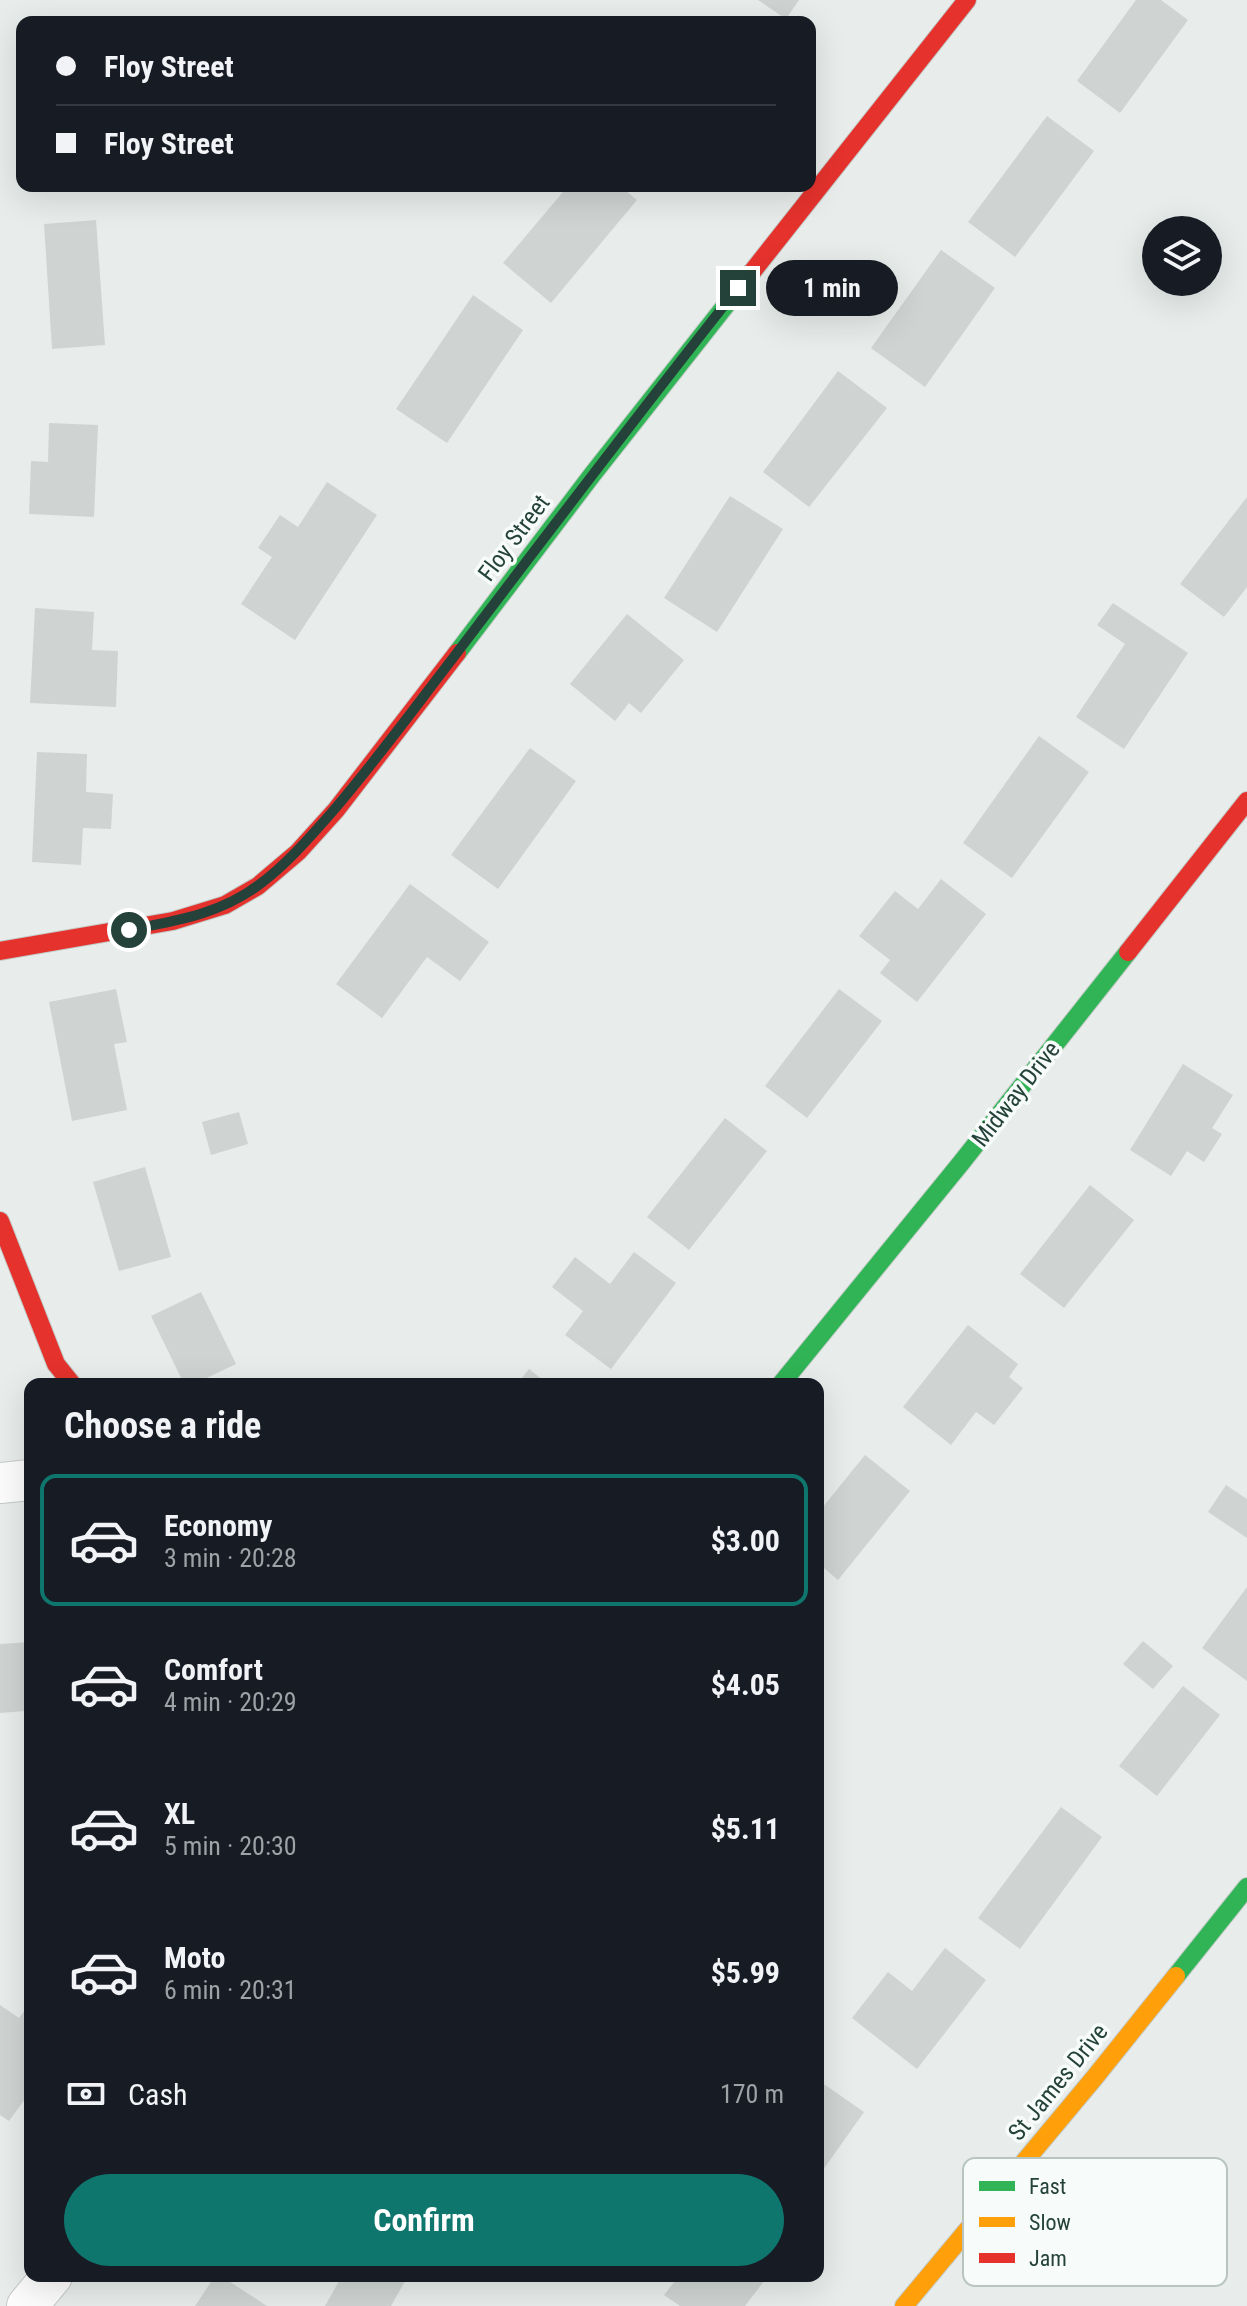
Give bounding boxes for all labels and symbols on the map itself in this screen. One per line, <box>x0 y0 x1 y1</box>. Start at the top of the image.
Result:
callout: 1 min <box>766 260 898 316</box>
route end <box>720 270 756 306</box>
street label: Floy Street <box>473 489 555 587</box>
route start <box>111 912 147 948</box>
street label: Midway Drive <box>966 1036 1066 1152</box>
street label: St James Drive <box>1002 2018 1114 2146</box>
legend <box>963 2158 1227 2286</box>
text: Fast <box>1029 2174 1066 2199</box>
text: Slow <box>1029 2210 1071 2235</box>
text: Jam <box>1029 2246 1067 2271</box>

